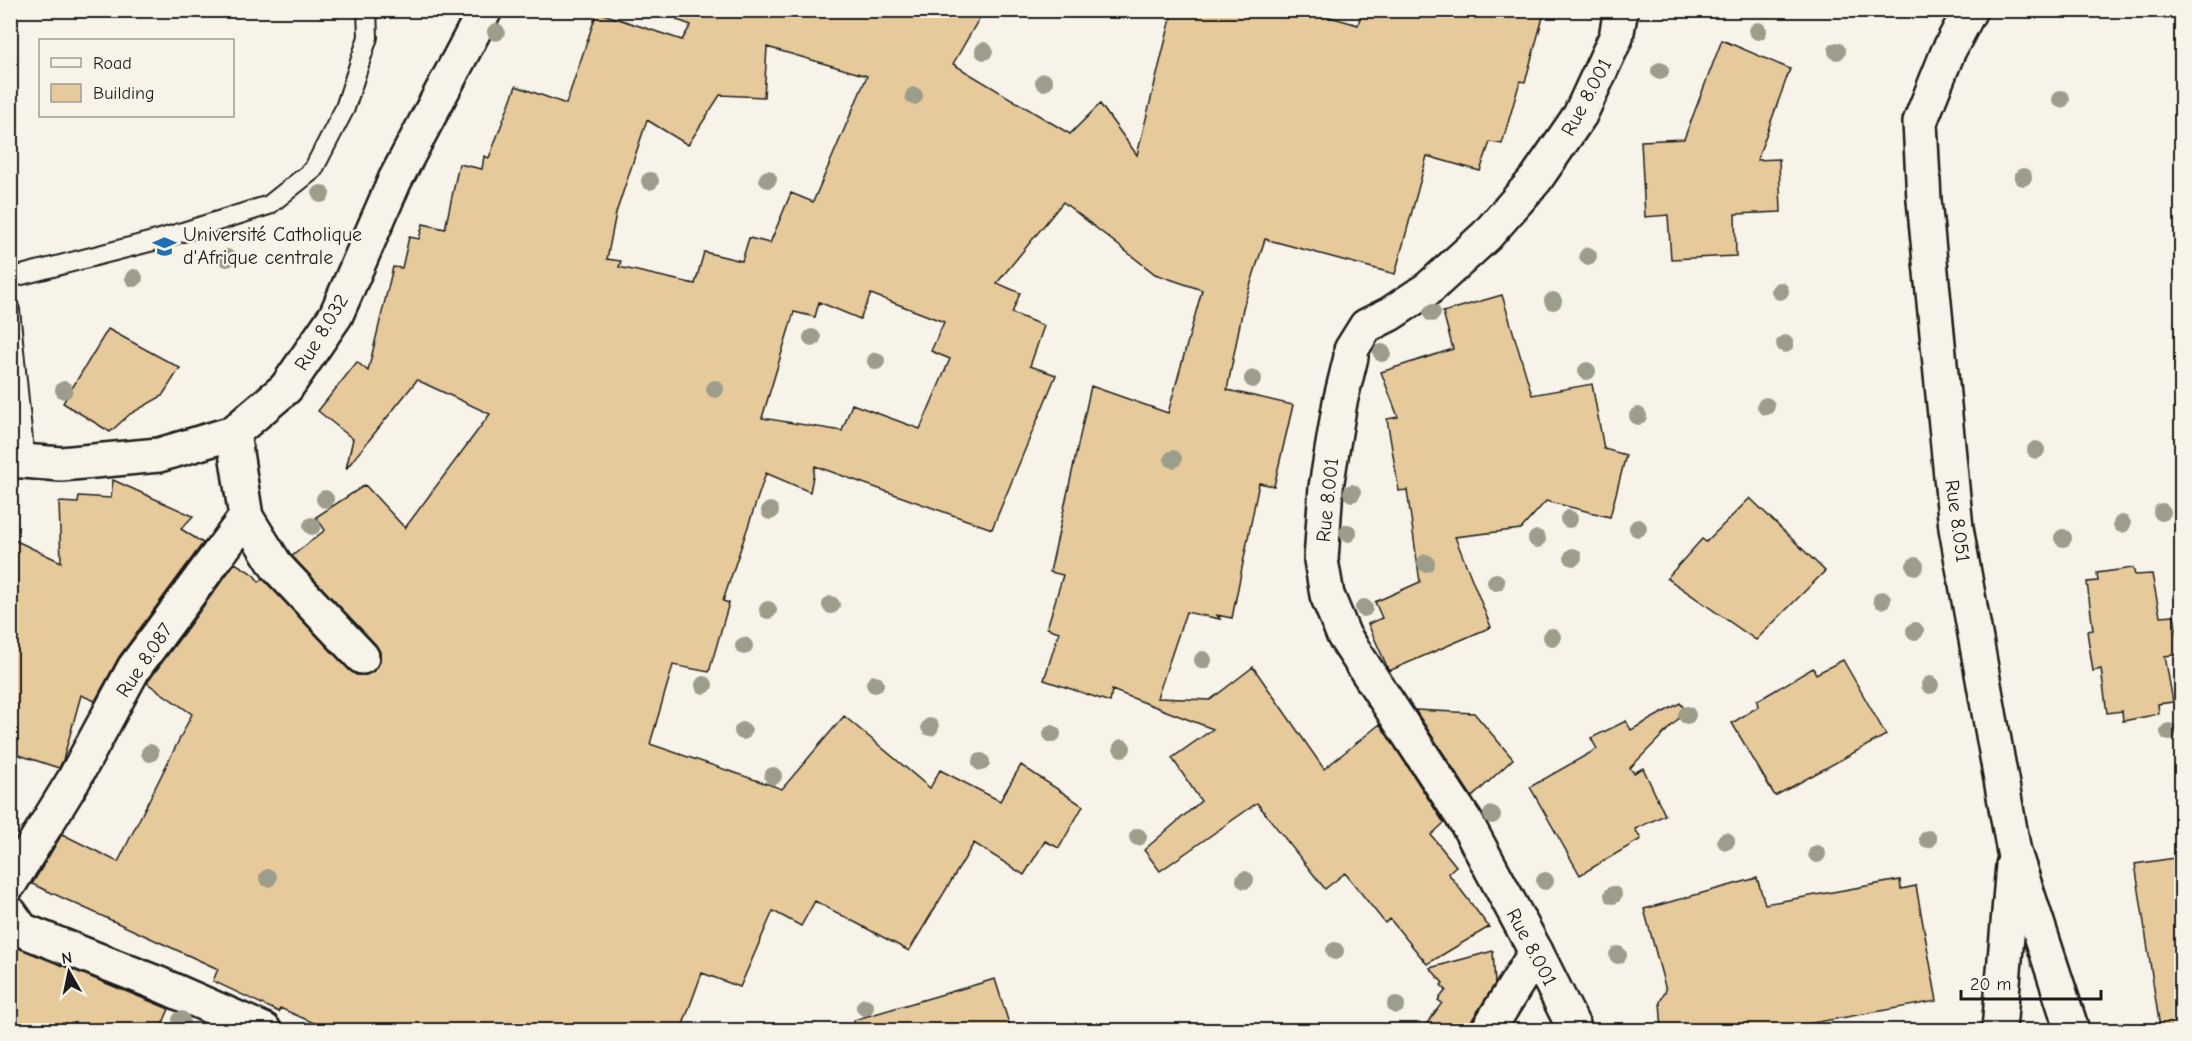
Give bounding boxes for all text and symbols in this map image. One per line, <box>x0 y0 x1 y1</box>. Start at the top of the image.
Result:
legend <box>39 39 234 117</box>
text: Road <box>93 53 132 74</box>
street label: Rue 8.001 <box>1556 55 1616 140</box>
text: Building <box>93 83 155 104</box>
place label: Université Catholique d'Afrique centrale <box>183 223 362 269</box>
school or university icon: Université Catholique d'Afrique centrale <box>152 233 178 259</box>
street label: Rue 8.032 <box>290 290 353 375</box>
street label: Rue 8.001 <box>1312 457 1343 543</box>
street label: Rue 8.051 <box>1940 478 1975 564</box>
street label: Rue 8.087 <box>111 619 178 702</box>
street label: Rue 8.001 <box>1502 905 1562 990</box>
north arrow <box>39 942 99 1002</box>
text: N <box>60 948 73 968</box>
scale bar <box>1961 963 2100 1001</box>
text: 20 m <box>1970 974 2011 995</box>

